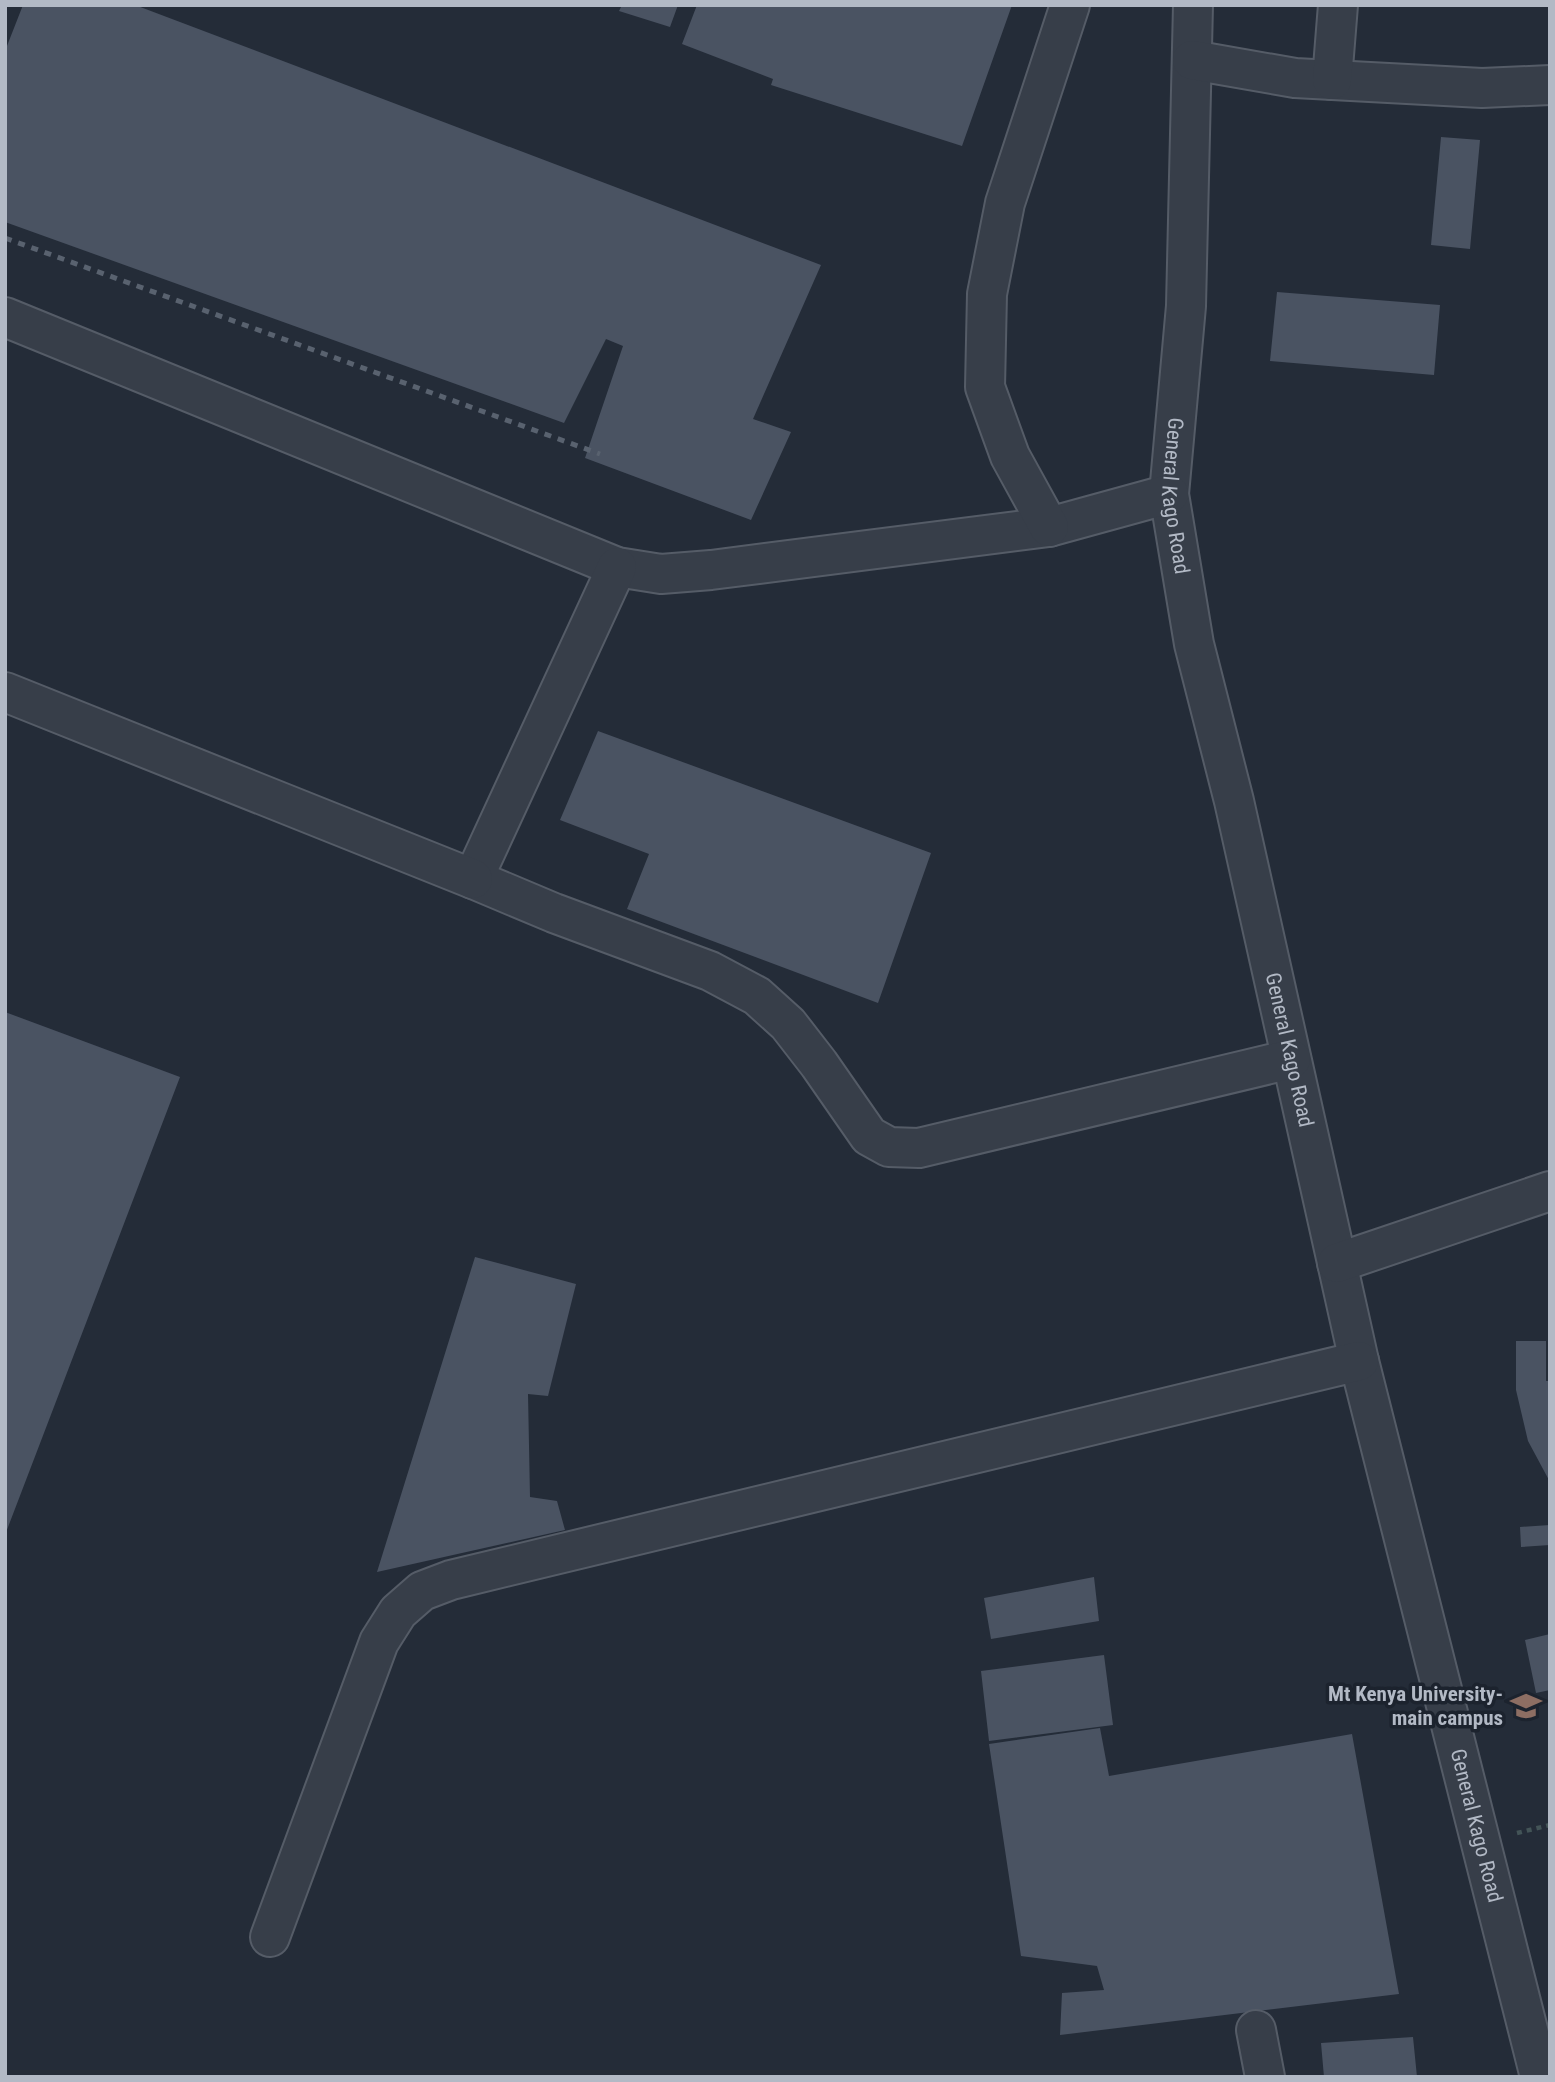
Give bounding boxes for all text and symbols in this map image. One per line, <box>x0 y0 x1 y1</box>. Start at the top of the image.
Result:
street label: General Kago Road <box>1157 417 1194 576</box>
street label: General Kago Road <box>1261 970 1318 1129</box>
place label: Mt Kenya University- main campus <box>1328 1682 1503 1730</box>
school or university icon: Mt Kenya University- main campus <box>1509 1689 1543 1723</box>
street label: General Kago Road <box>1446 1746 1507 1905</box>

